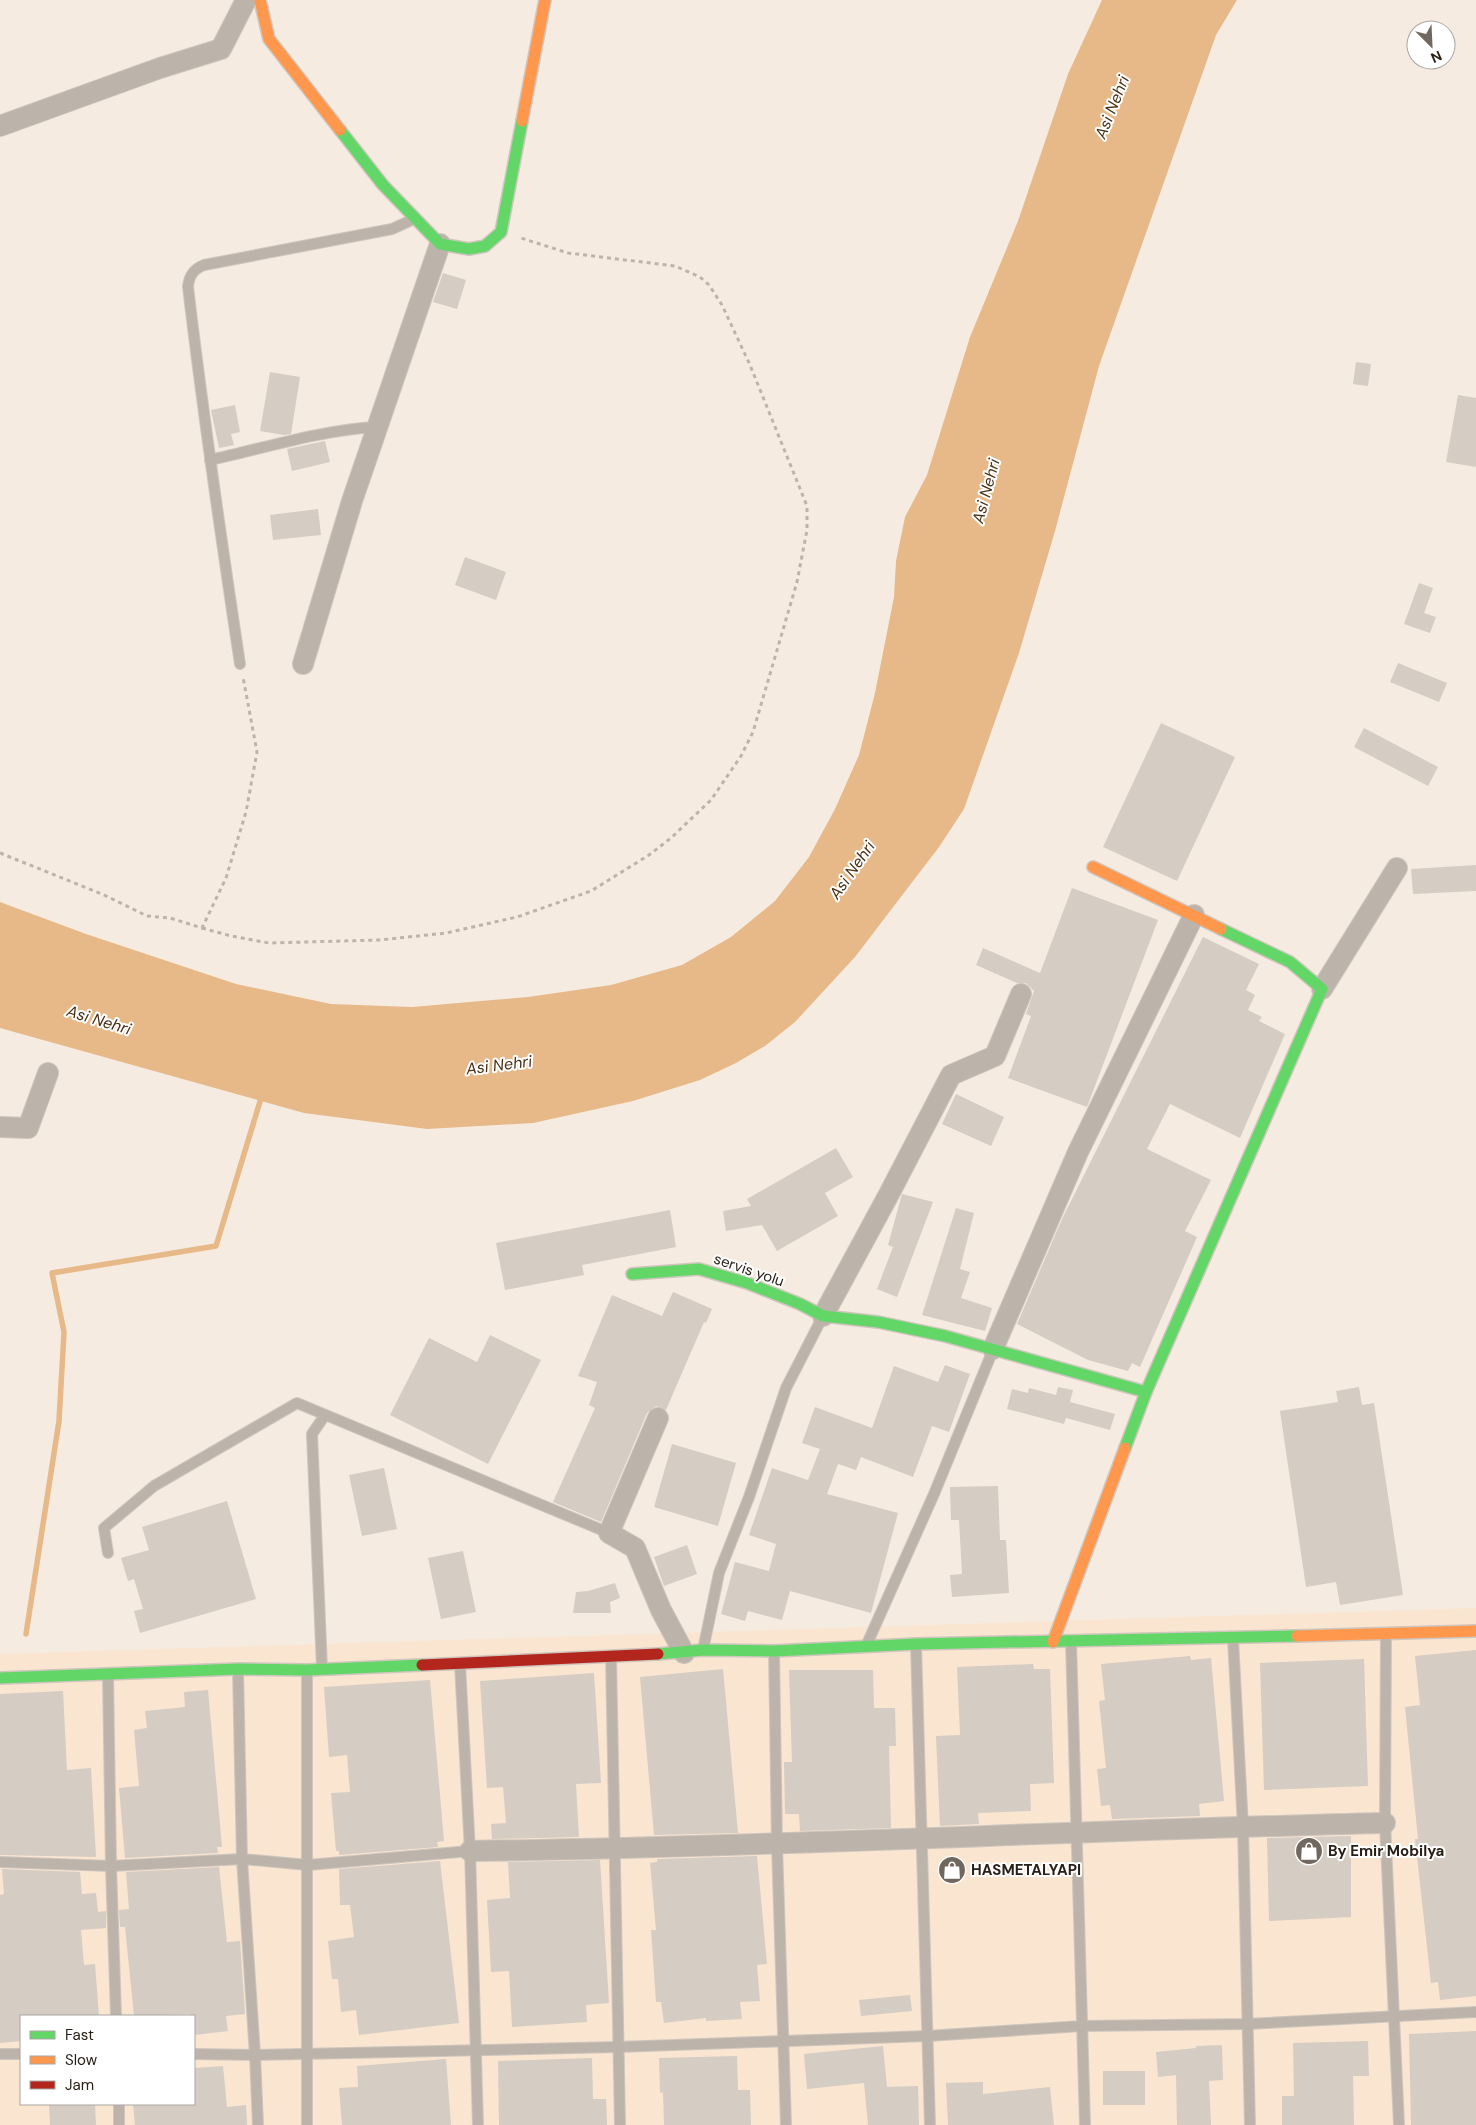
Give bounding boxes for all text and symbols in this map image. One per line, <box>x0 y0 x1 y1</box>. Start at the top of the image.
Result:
north arrow <box>1406 20 1456 70</box>
text: N <box>1428 47 1445 67</box>
water label: Asi Nehri <box>1089 71 1135 143</box>
water label: Asi Nehri <box>967 455 1005 527</box>
water label: Asi Nehri <box>824 836 880 904</box>
water label: Asi Nehri <box>63 1000 135 1040</box>
water label: Asi Nehri <box>464 1050 534 1080</box>
street label: servis yolu <box>711 1249 787 1291</box>
shop icon: By Emir Mobilya <box>1294 1836 1324 1866</box>
place label: By Emir Mobilya <box>1328 1841 1444 1861</box>
shop icon: HASMETALYAPI <box>937 1855 967 1885</box>
place label: HASMETALYAPI <box>971 1860 1081 1880</box>
legend <box>20 2015 195 2105</box>
text: Fast <box>65 2025 94 2045</box>
text: Slow <box>65 2050 98 2070</box>
text: Jam <box>65 2075 94 2095</box>

